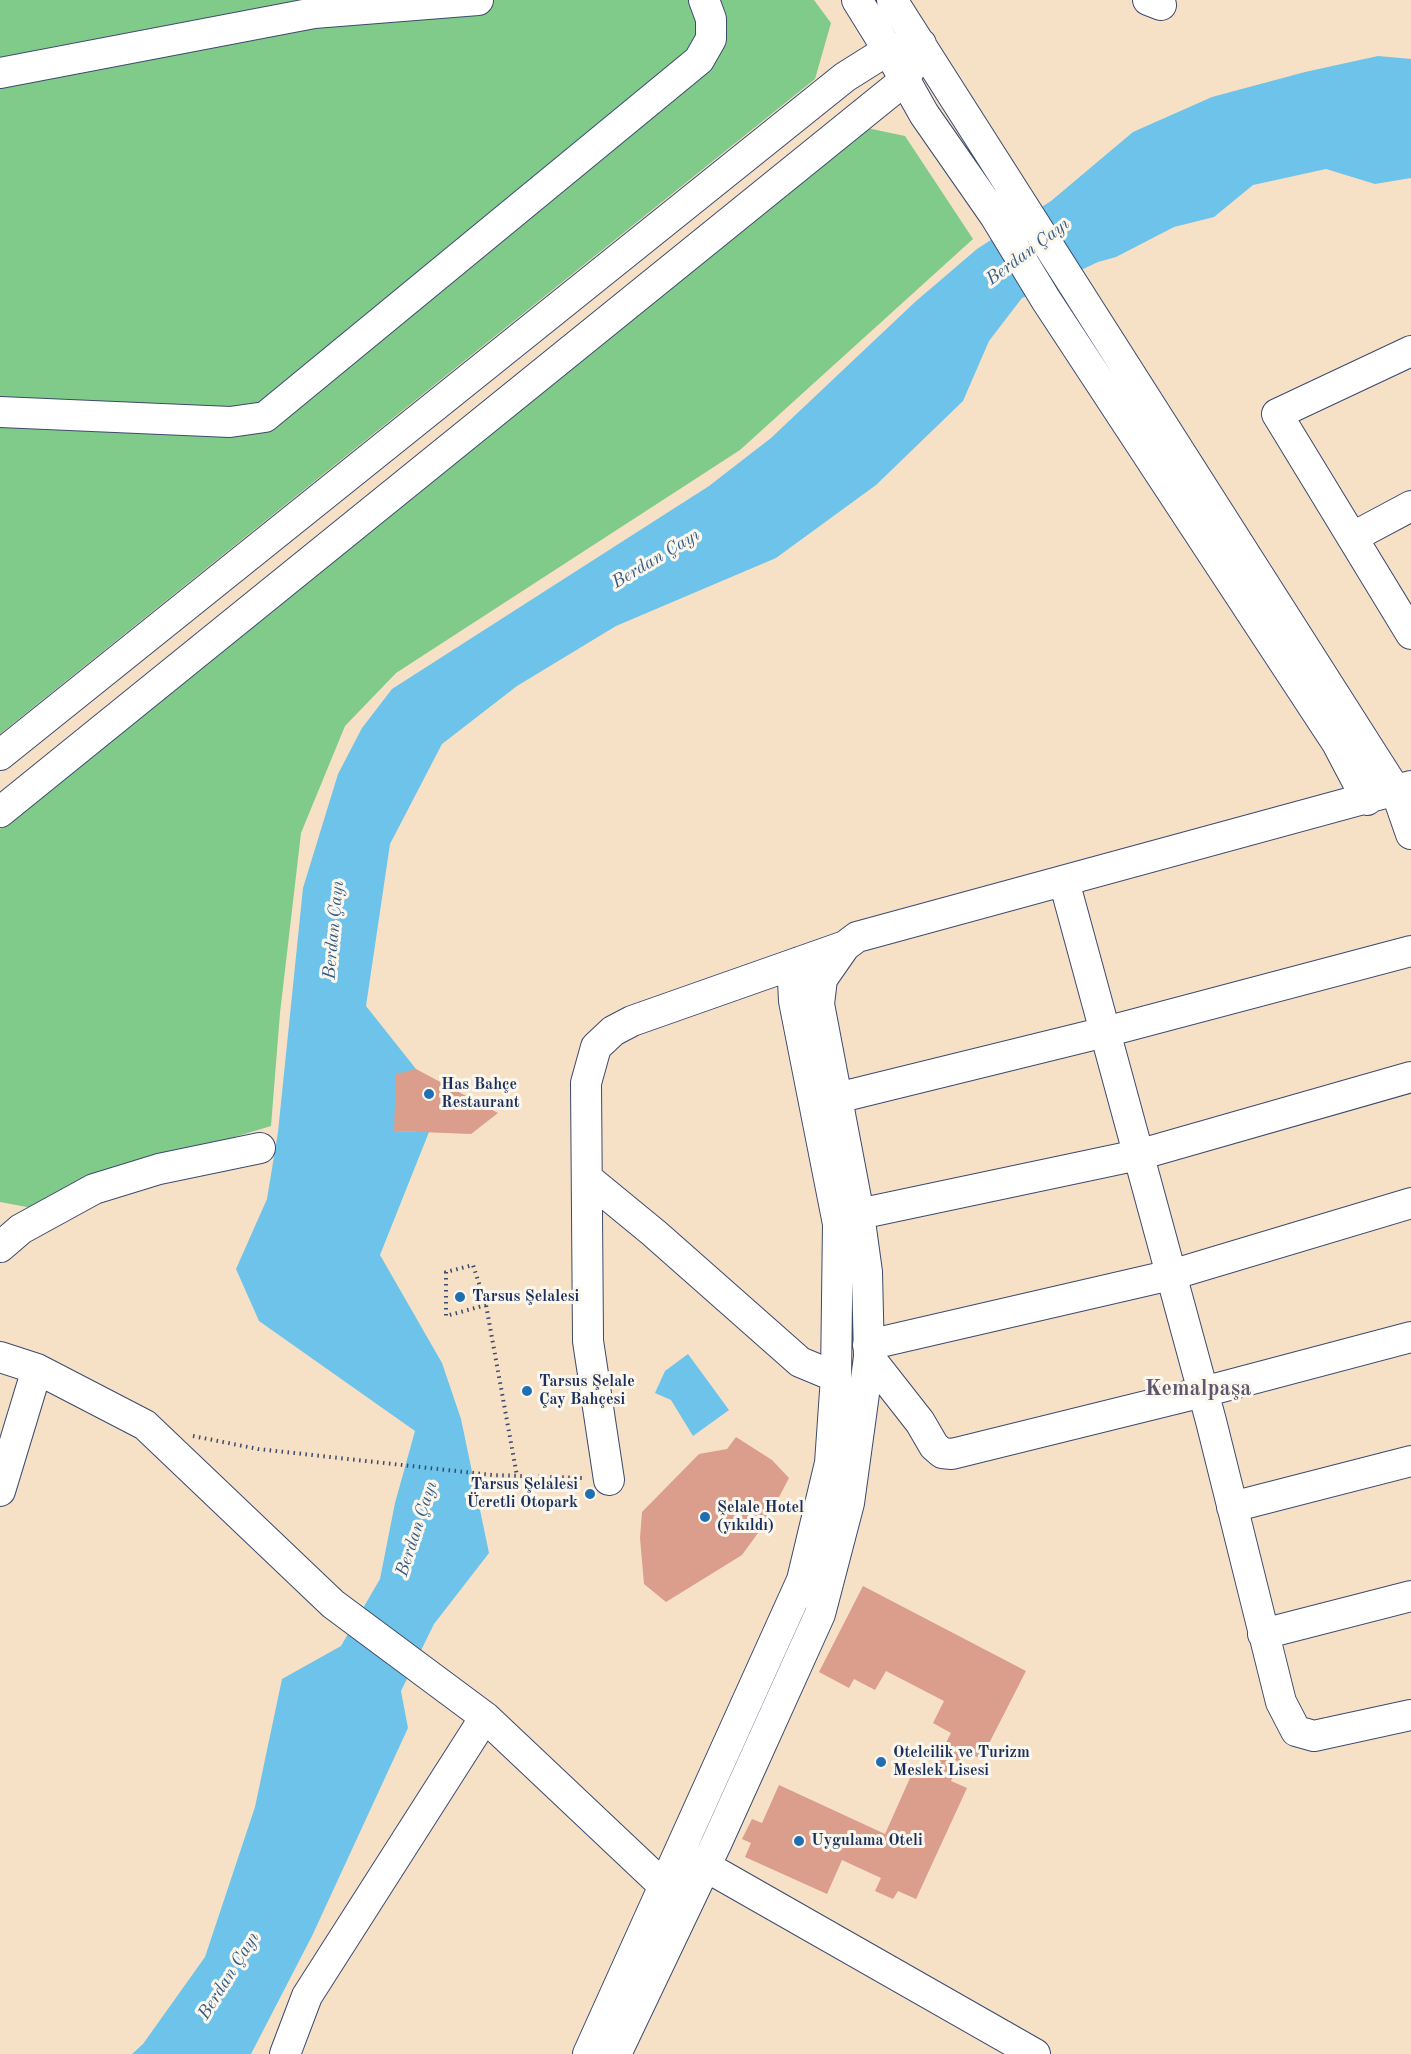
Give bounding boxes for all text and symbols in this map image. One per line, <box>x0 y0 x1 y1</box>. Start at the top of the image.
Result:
water label: Berdan Çayı <box>982 214 1074 290</box>
water label: Berdan Çayı <box>608 524 704 594</box>
water label: Berdan Çayı <box>319 880 349 980</box>
place label: Has Bahçe Restaurant <box>441 1075 520 1113</box>
marker: Has Bahçe Restaurant <box>422 1087 436 1101</box>
place label: Tarsus Şelalesi <box>472 1287 579 1307</box>
marker: Tarsus Şelalesi <box>453 1290 467 1304</box>
place label: Tarsus Şelale Çay Bahçesi <box>539 1372 635 1410</box>
district label: Kemalpaşa <box>1145 1376 1251 1402</box>
marker: Tarsus Şelale Çay Bahçesi <box>520 1384 534 1398</box>
place label: Tarsus Şelalesi Ücretli Otopark <box>466 1475 578 1513</box>
water label: Berdan Çayı <box>391 1479 443 1579</box>
marker: Tarsus Şelalesi Ücretli Otopark <box>583 1487 597 1501</box>
place label: Şelale Hotel (yıkıldı) <box>717 1498 804 1536</box>
marker: Şelale Hotel (yıkıldı) <box>698 1510 712 1524</box>
place label: Otelcilik ve Turizm Meslek Lisesi <box>893 1743 1030 1781</box>
marker: Otelcilik ve Turizm Meslek Lisesi <box>874 1755 888 1769</box>
place label: Uygulama Oteli <box>811 1831 923 1851</box>
marker: Uygulama Oteli <box>792 1834 806 1848</box>
water label: Berdan Çayı <box>194 1928 264 2024</box>

